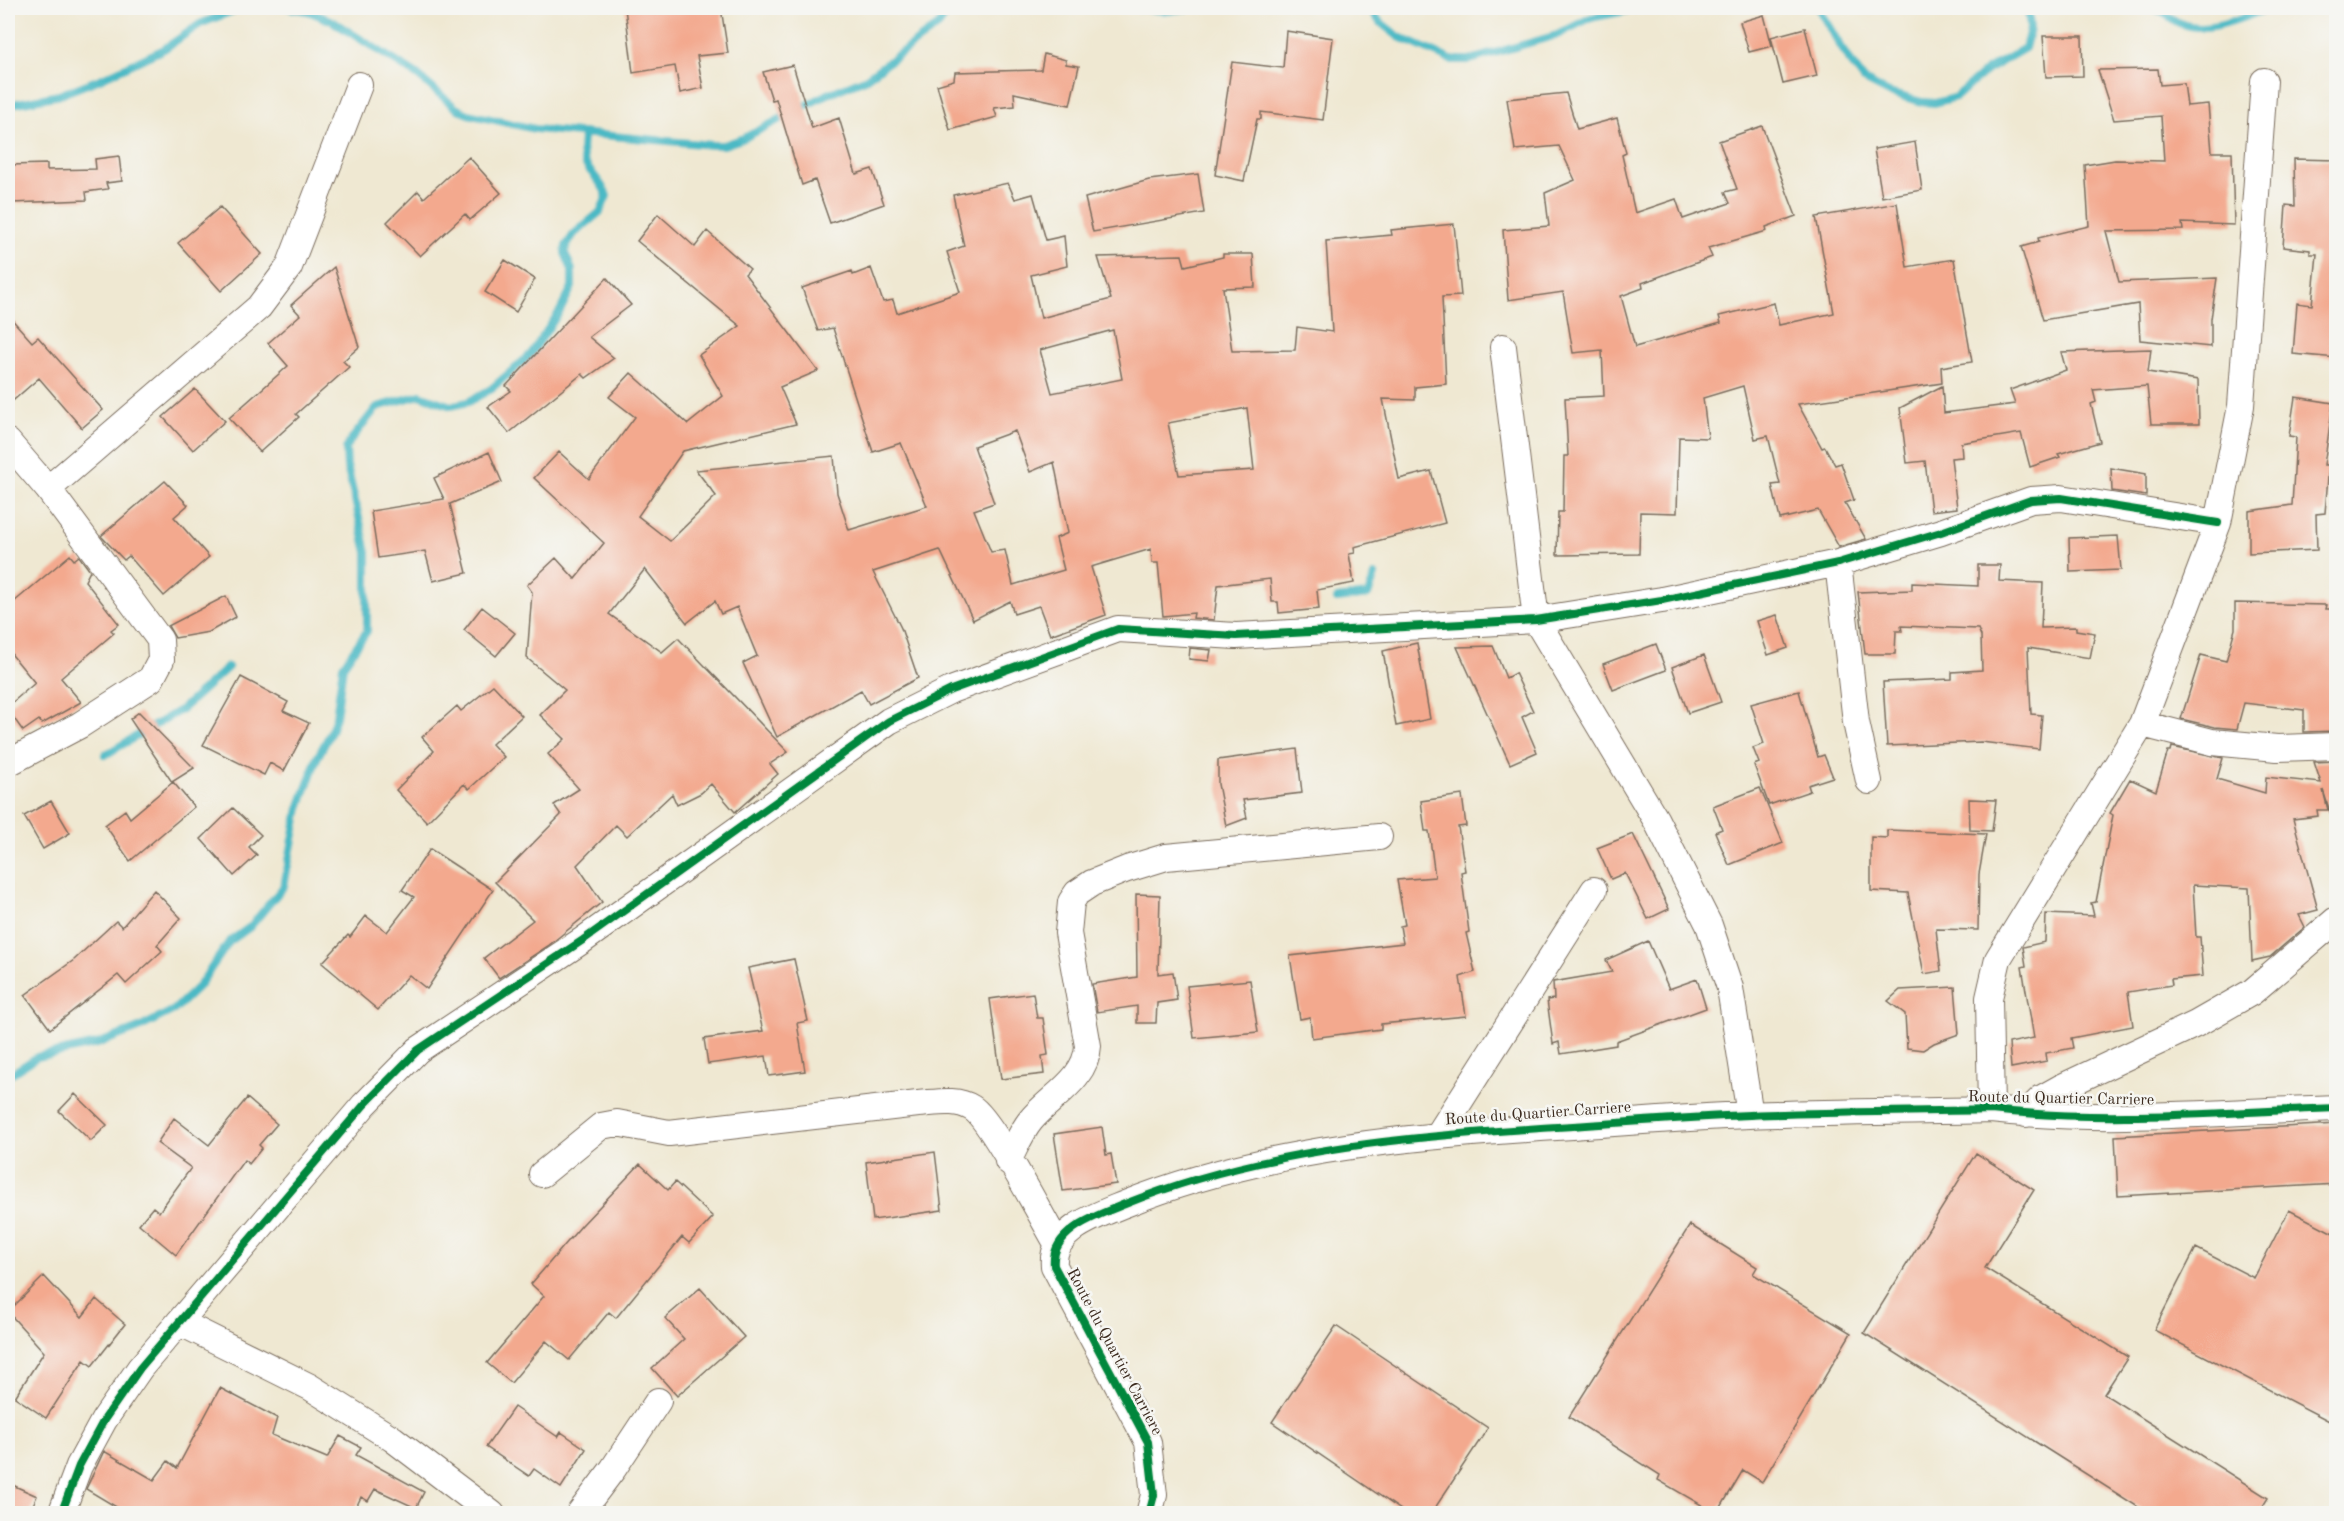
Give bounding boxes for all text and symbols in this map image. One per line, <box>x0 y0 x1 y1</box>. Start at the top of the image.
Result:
street label: Route du Quartier Carriere <box>1968 1089 2154 1109</box>
street label: Route du Quartier Carriere <box>1444 1100 1632 1128</box>
street label: Route du Quartier Carriere <box>1063 1266 1165 1438</box>

